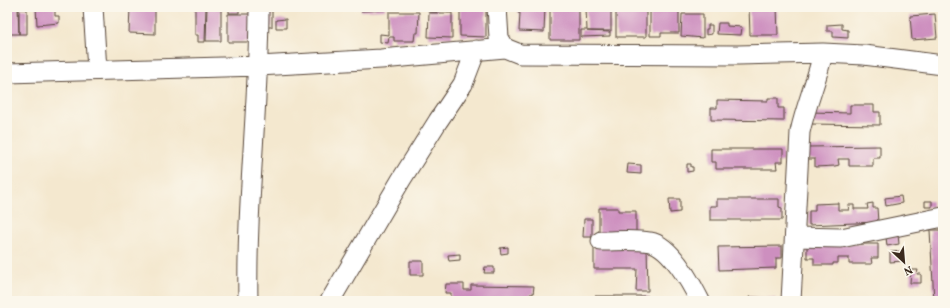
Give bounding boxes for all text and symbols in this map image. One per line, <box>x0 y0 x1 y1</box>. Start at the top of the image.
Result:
north arrow <box>884 242 924 282</box>
text: N <box>901 261 915 278</box>

